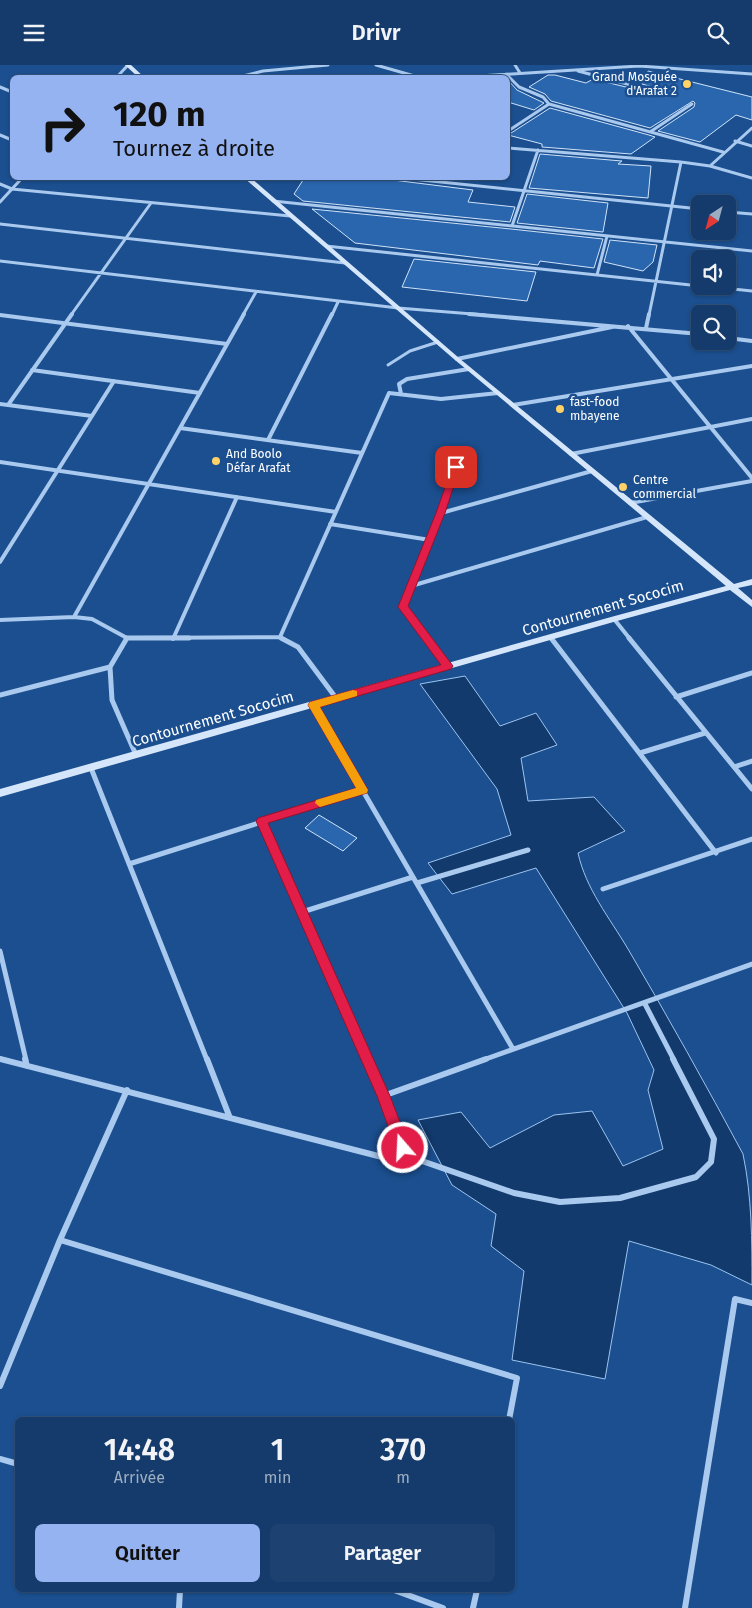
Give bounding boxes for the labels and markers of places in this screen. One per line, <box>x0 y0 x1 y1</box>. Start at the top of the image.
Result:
place label: Grand Mosquée d'Arafat 2 <box>592 70 677 98</box>
marker: Grand Mosquée d'Arafat 2 <box>681 78 693 90</box>
place label: fast-food mbayene <box>570 395 620 423</box>
marker: fast-food mbayene <box>554 403 566 415</box>
pin <box>435 446 477 488</box>
place label: And Boolo Défar Arafat <box>226 447 291 475</box>
marker: And Boolo Défar Arafat <box>210 455 222 467</box>
place label: Centre commercial <box>633 473 696 501</box>
marker: Centre commercial <box>617 481 629 493</box>

